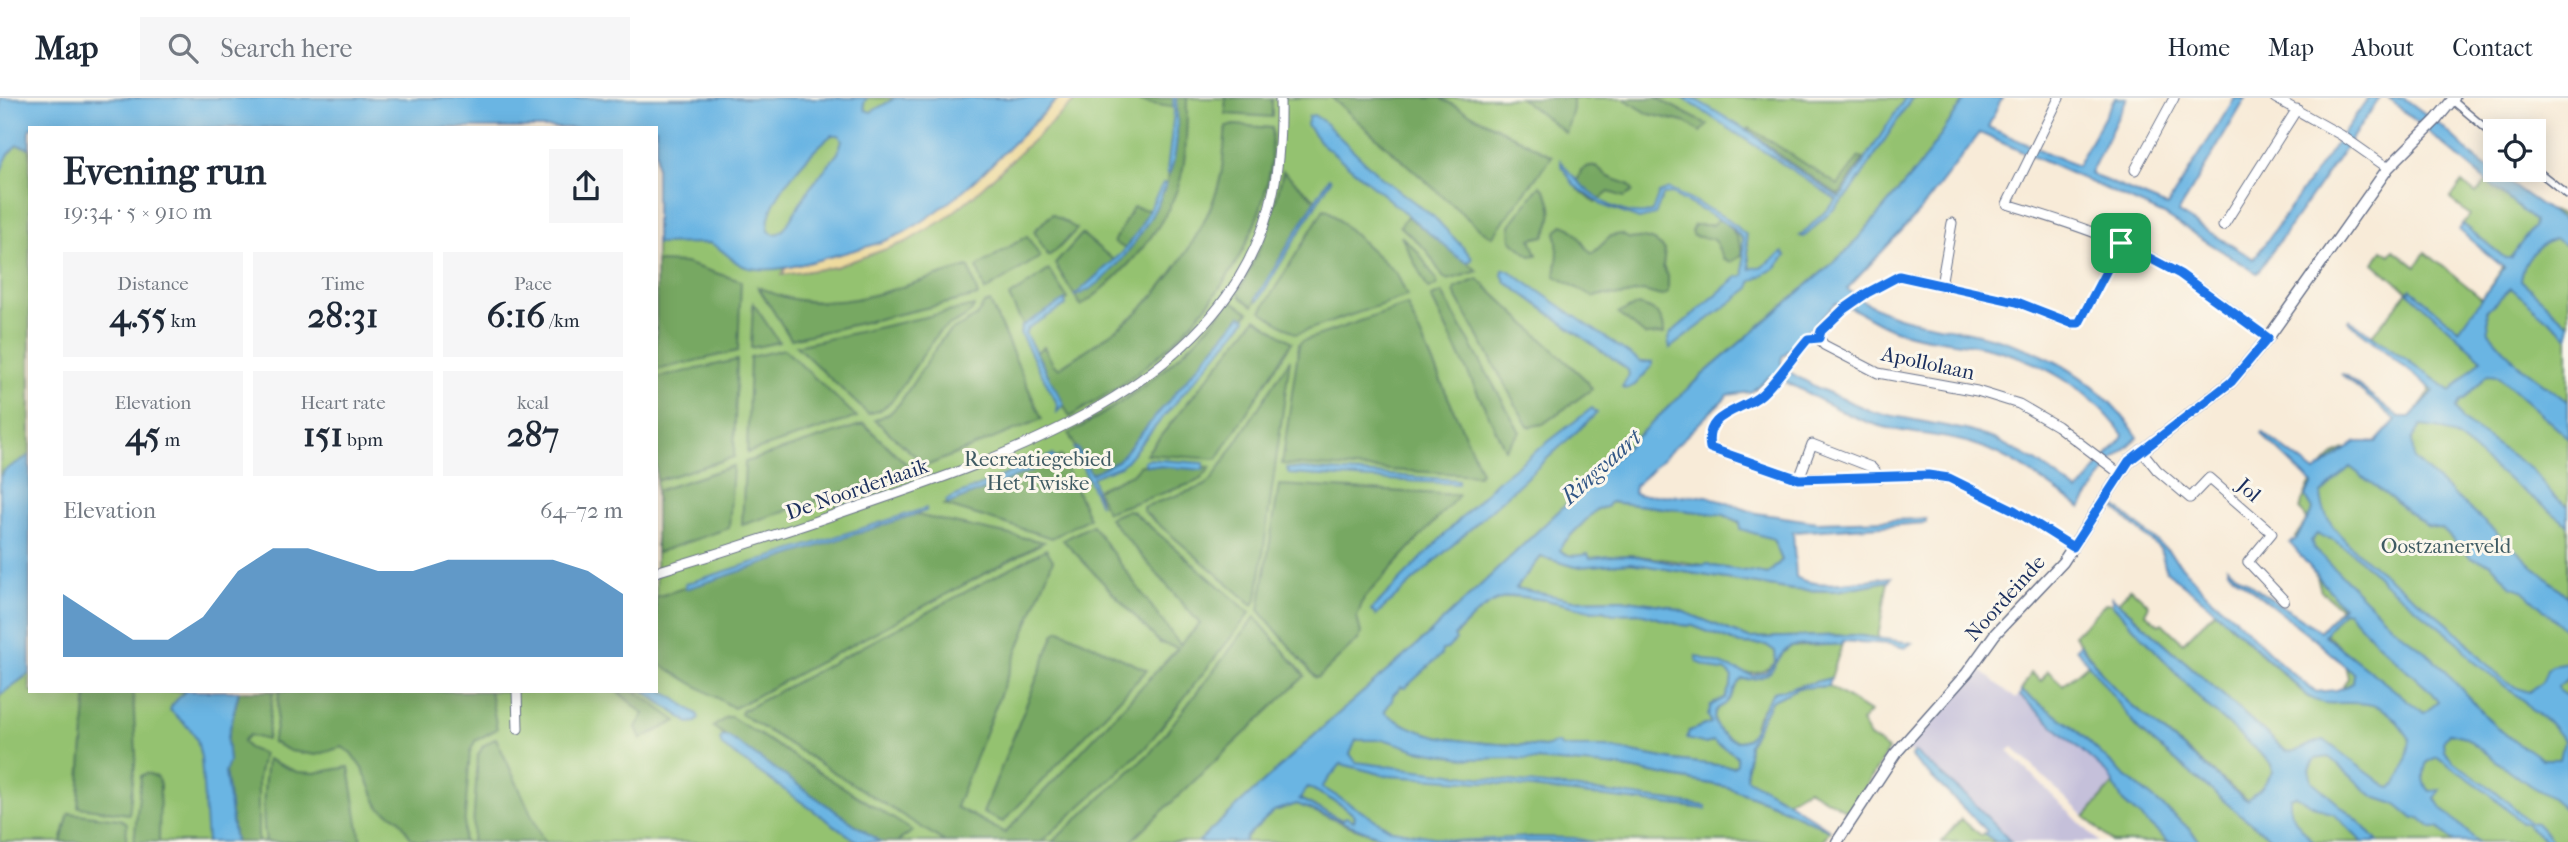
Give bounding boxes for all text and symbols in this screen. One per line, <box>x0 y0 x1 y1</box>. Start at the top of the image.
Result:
search box <box>140 17 630 80</box>
text: Map <box>35 29 98 68</box>
icon: search <box>164 29 202 67</box>
text: Search here <box>220 33 352 64</box>
text: Home <box>2168 34 2230 62</box>
text: Map <box>2268 34 2314 62</box>
text: About <box>2352 34 2414 62</box>
text: Contact <box>2452 34 2533 62</box>
map controls <box>2483 119 2546 182</box>
button: locate <box>2483 119 2546 182</box>
text: Evening run <box>63 149 266 194</box>
button: share <box>549 149 623 223</box>
text: 19:34 · 5 × 910 m <box>63 198 212 225</box>
pin <box>2091 213 2151 273</box>
icon: arrive <box>2102 224 2140 262</box>
text: Distance <box>117 273 189 295</box>
text: Time <box>321 273 365 295</box>
text: Pace <box>514 273 552 295</box>
text: 4.55 <box>110 295 167 336</box>
text: 28:31 <box>308 295 378 336</box>
text: 6:16 <box>486 295 545 336</box>
text: km <box>167 310 196 332</box>
text: /km <box>545 310 580 332</box>
street label: Apollolaan <box>1878 341 1977 385</box>
text: Elevation <box>115 392 191 414</box>
text: Heart rate <box>300 392 386 414</box>
text: kcal <box>517 392 549 414</box>
text: 45 <box>126 414 161 455</box>
text: 151 <box>303 414 343 455</box>
text: 287 <box>507 414 559 455</box>
water label: Ringvaart <box>1554 423 1648 511</box>
text: m <box>161 429 180 451</box>
text: bpm <box>343 429 383 451</box>
park label: Recreatiegebied Het Twiske <box>964 447 1112 495</box>
street label: De Noorderlaaik <box>783 453 932 525</box>
street label: Jol <box>2231 472 2266 507</box>
text: Elevation <box>63 497 156 524</box>
text: 64–72 m <box>540 497 623 524</box>
park label: Oostzanerveld <box>2381 534 2512 558</box>
street label: Noordeinde <box>1960 550 2050 646</box>

